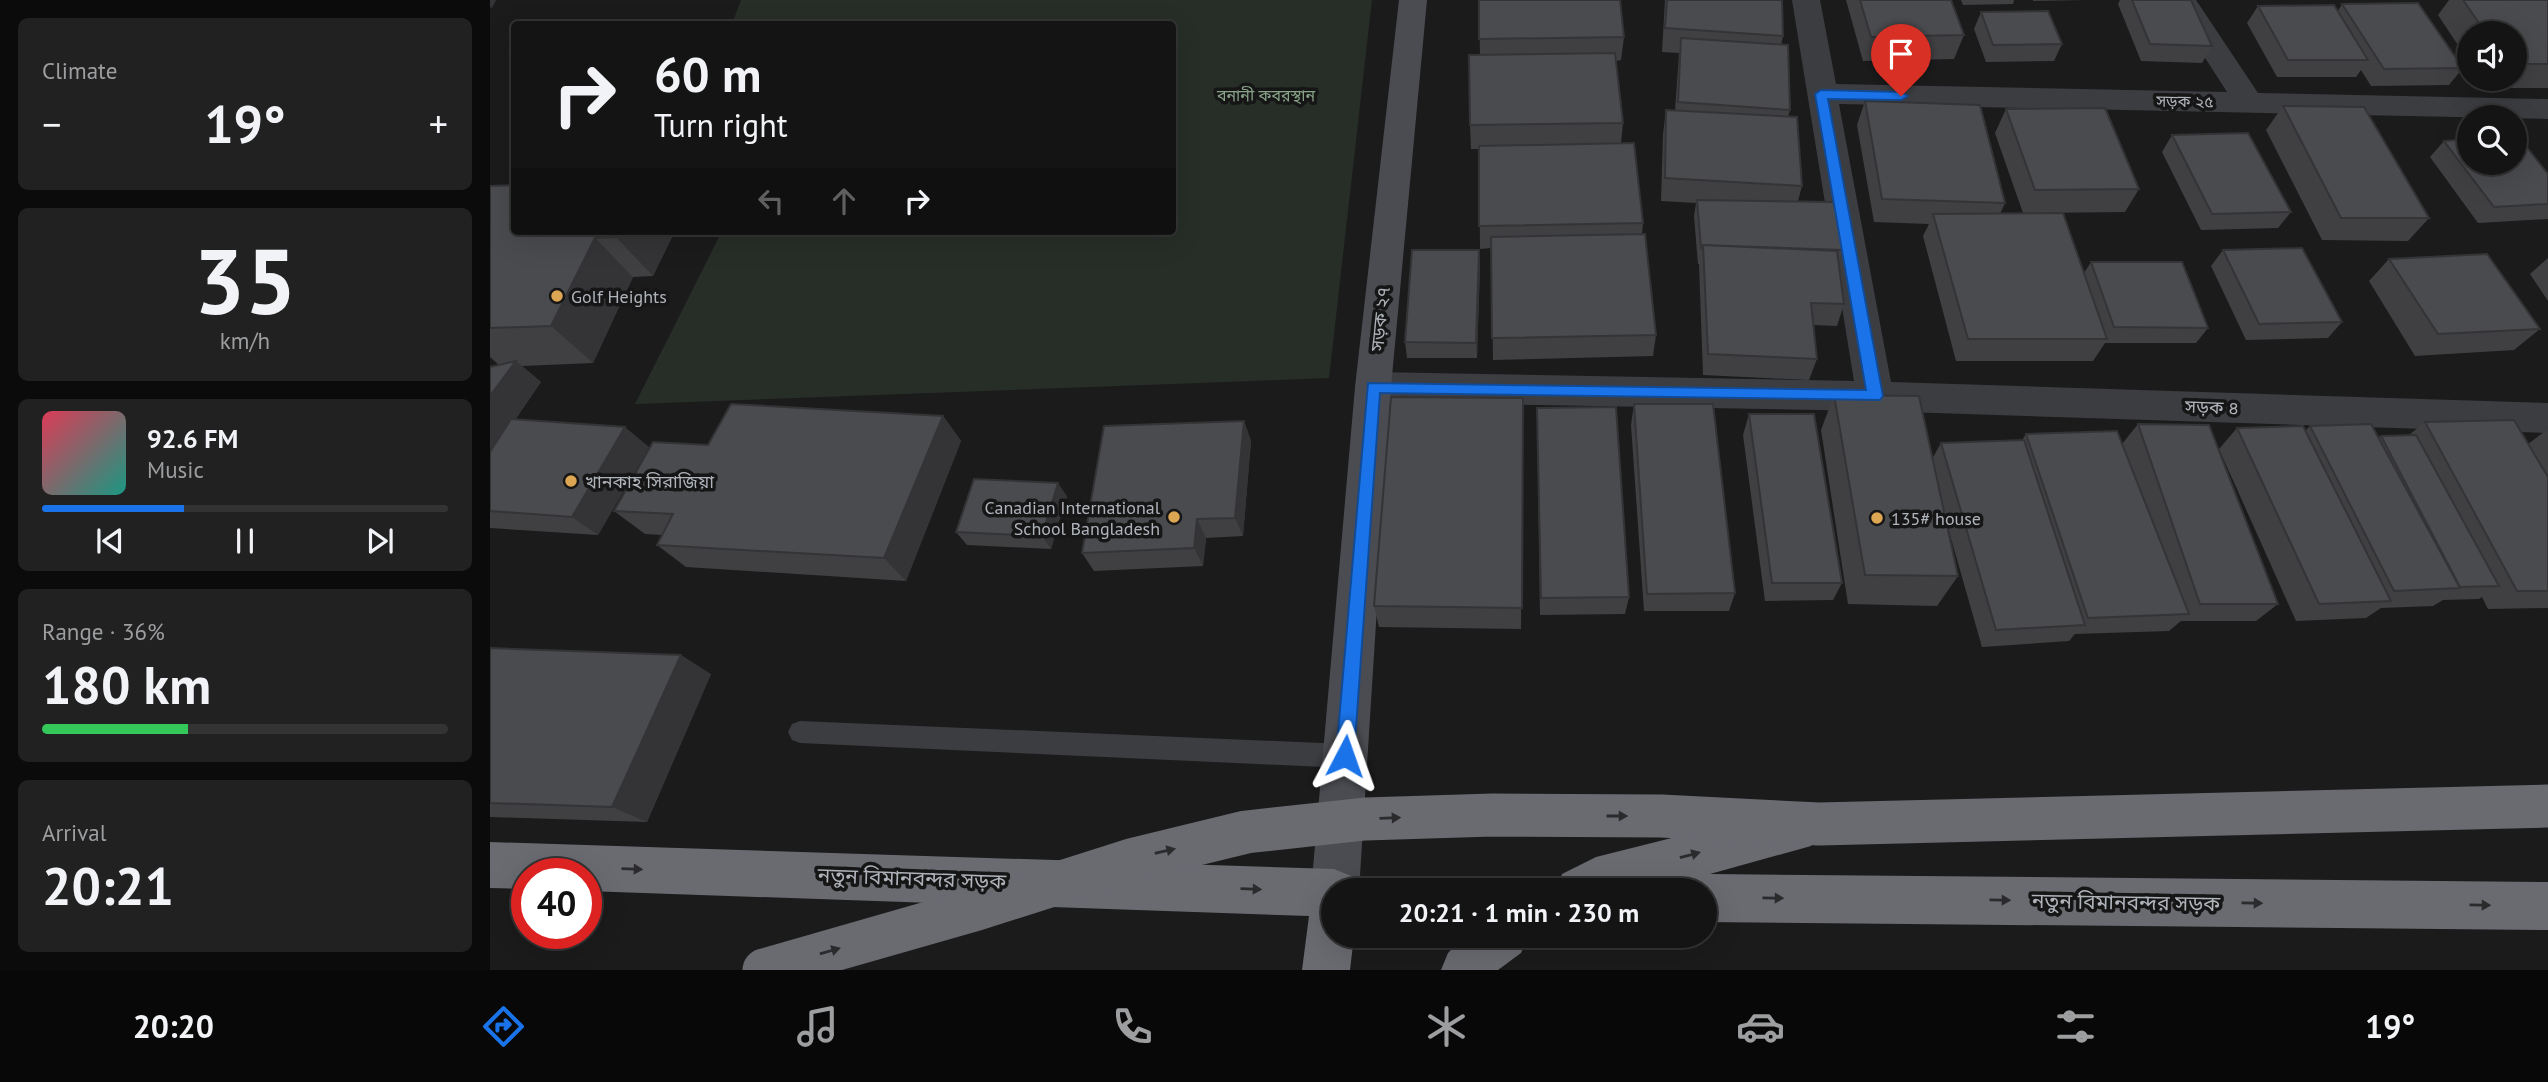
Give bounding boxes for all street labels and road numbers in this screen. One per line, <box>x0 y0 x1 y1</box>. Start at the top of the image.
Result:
street label: সড়ক ২৫ <box>2155 90 2214 112</box>
street label: সড়ক ২৭ <box>1365 286 1395 353</box>
street label: সড়ক ৪ <box>2184 395 2239 419</box>
street label: নতুন বিমানবন্দর সড়ক <box>816 861 1008 895</box>
street label: নতুন বিমানবন্দর সড়ক <box>2031 887 2221 917</box>

